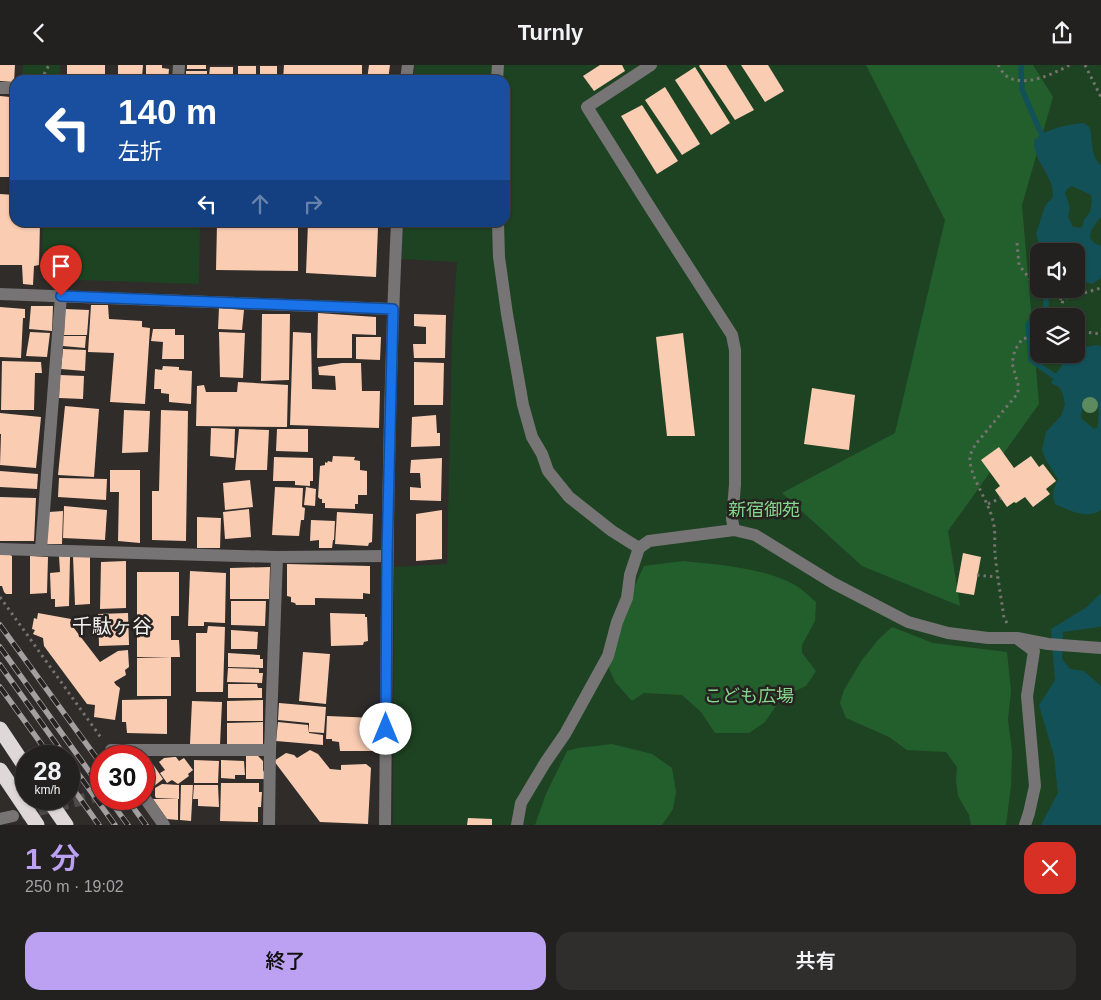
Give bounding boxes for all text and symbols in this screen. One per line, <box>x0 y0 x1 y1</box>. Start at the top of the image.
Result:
icon: back <box>25 19 53 47</box>
icon: share <box>1048 19 1076 47</box>
text: Turnly <box>518 20 583 45</box>
text: 140 m <box>118 92 217 131</box>
icon: left <box>35 95 100 160</box>
text: 左折 <box>118 139 162 164</box>
icon: left <box>193 190 221 218</box>
icon: ahead <box>246 190 274 218</box>
icon: right <box>299 190 327 218</box>
map controls <box>1030 243 1085 363</box>
button: sound <box>1030 243 1085 298</box>
pin <box>40 245 82 296</box>
icon: arrive <box>47 252 75 280</box>
button: layers <box>1030 308 1085 363</box>
park label: 新宿御苑 <box>728 500 800 520</box>
district label: 千駄ヶ谷 <box>72 615 152 637</box>
park label: こども広場 <box>704 686 794 706</box>
position arrow <box>359 702 411 754</box>
speed limit sign: 30 <box>90 745 155 810</box>
text: 28 <box>34 757 61 785</box>
text: km/h <box>34 783 61 797</box>
text: 1 分 <box>25 842 80 875</box>
button: close <box>1024 842 1076 894</box>
text: 250 m · 19:02 <box>25 878 124 895</box>
button: 終了 <box>25 932 546 990</box>
button: 共有 <box>556 932 1076 990</box>

